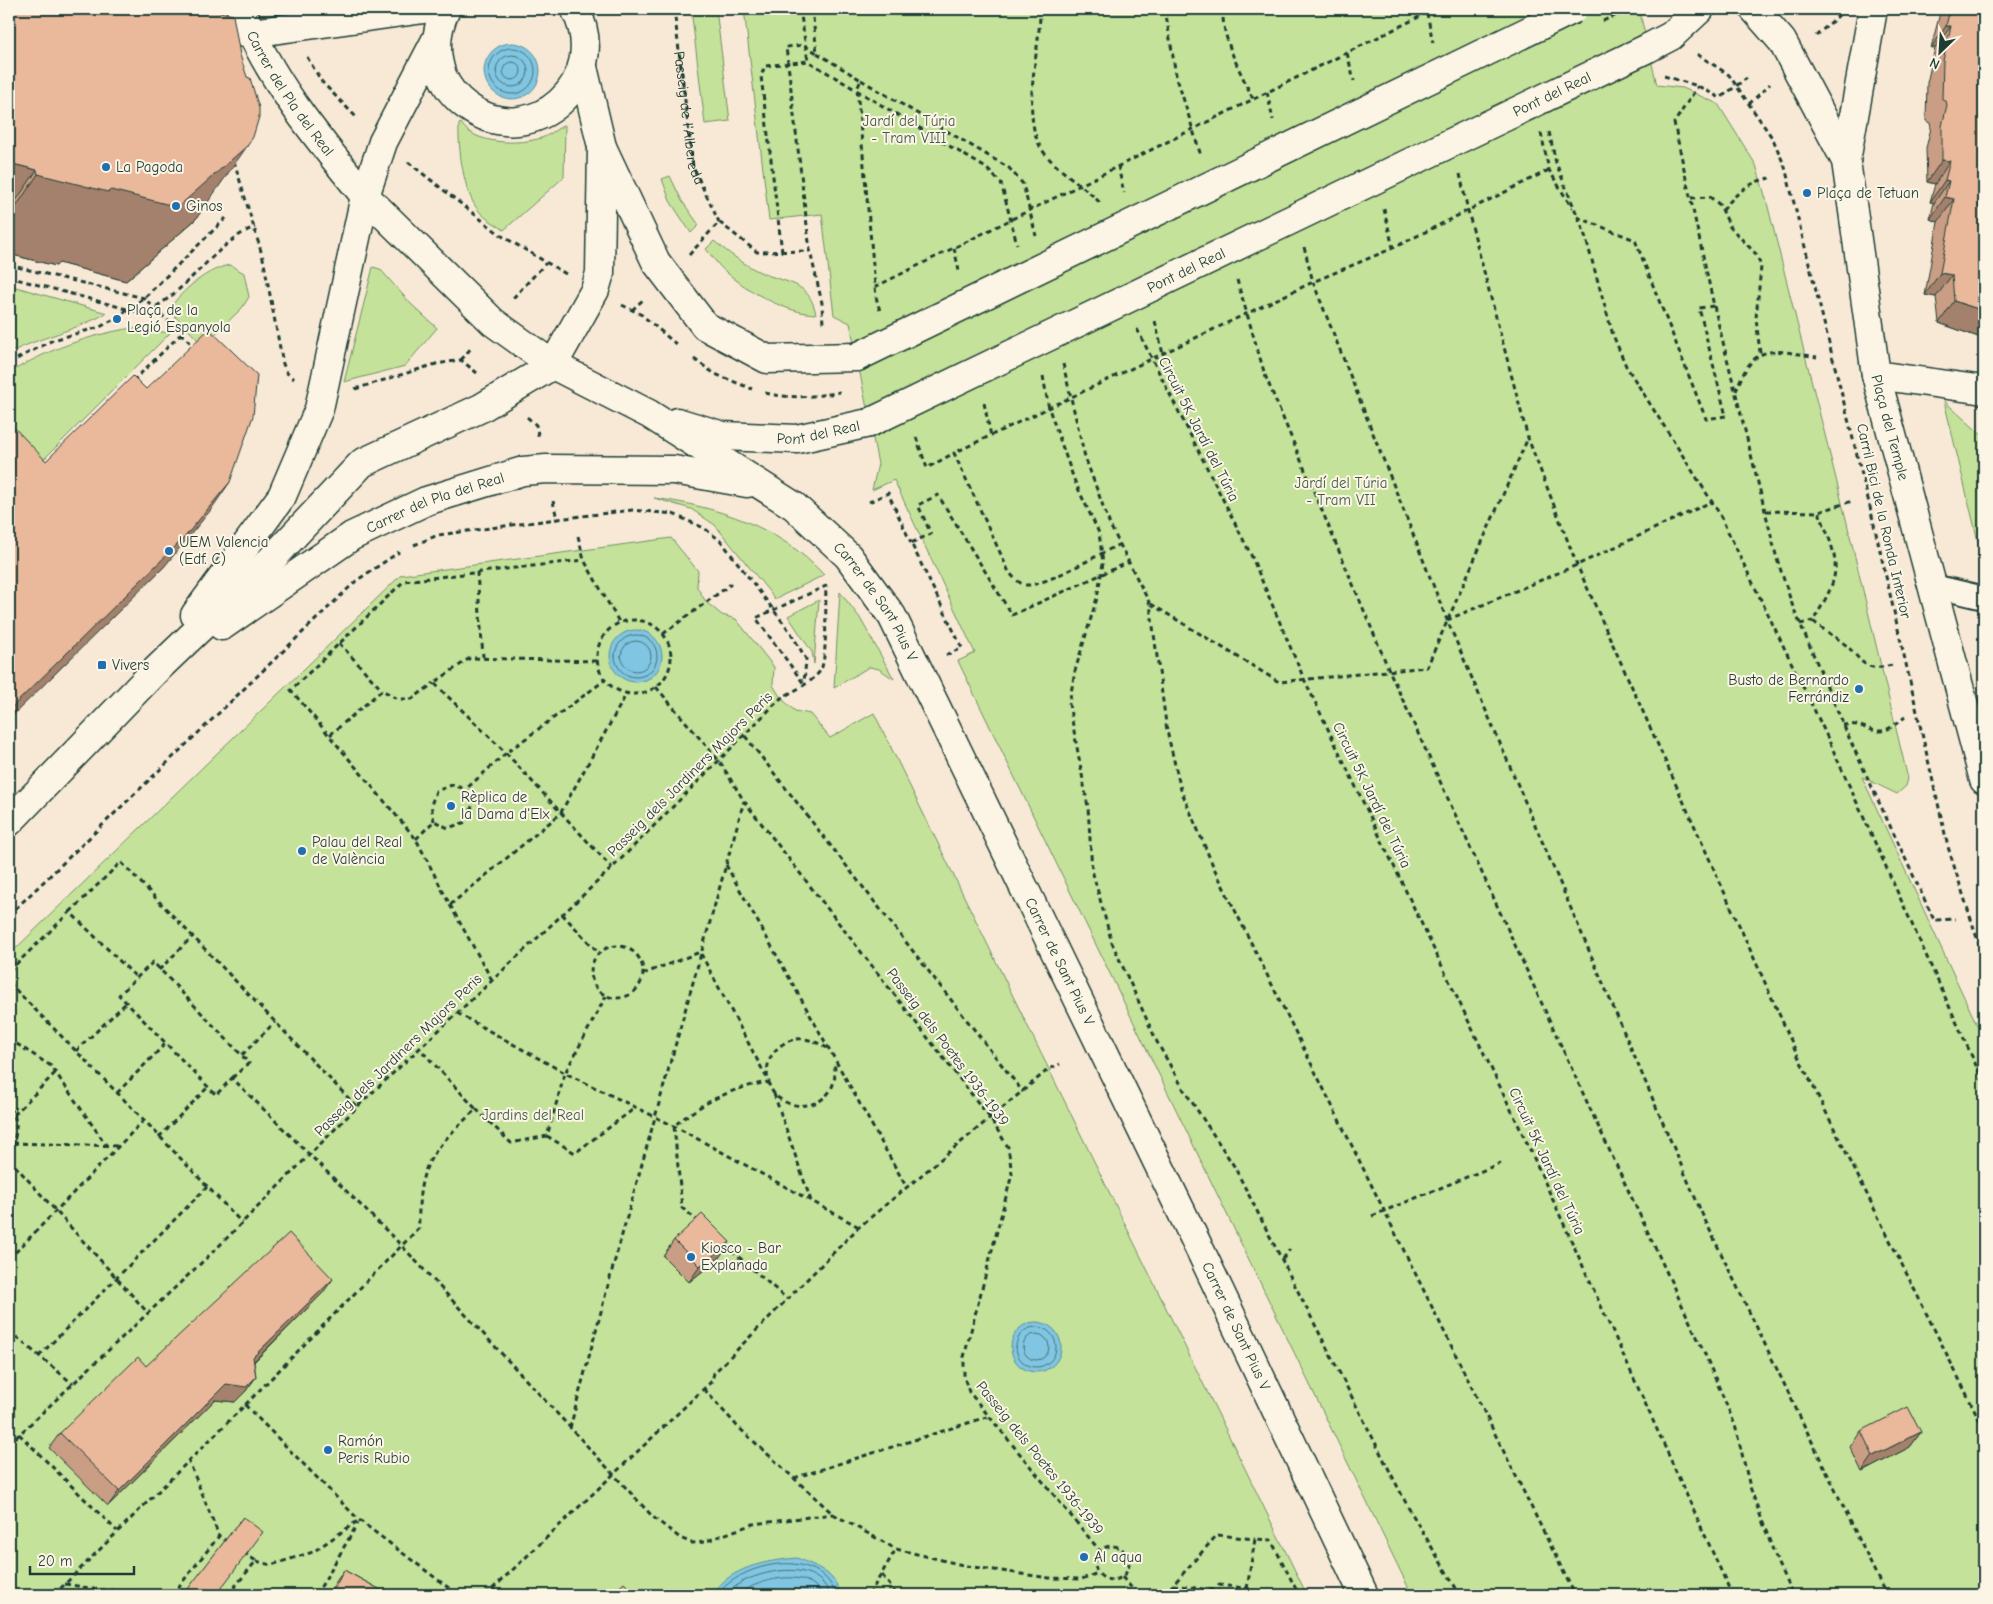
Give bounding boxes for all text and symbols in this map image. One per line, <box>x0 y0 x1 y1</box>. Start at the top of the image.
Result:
street label: Carrer del Pla del Real <box>243 28 338 160</box>
north arrow <box>1916 28 1966 78</box>
street label: Passeig de l'Albereda <box>670 50 709 187</box>
text: N <box>1927 54 1942 73</box>
street label: Pont del Real <box>1510 68 1594 121</box>
park label: Jardí del Túria - Tram VIII <box>863 112 955 147</box>
place label: La Pagoda <box>116 158 183 176</box>
marker: La Pagoda <box>100 161 112 173</box>
place label: Plaça de Tetuan <box>1817 184 1919 202</box>
marker: Plaça de Tetuan <box>1801 187 1813 199</box>
place label: Ginos <box>186 197 223 215</box>
marker: Ginos <box>170 200 182 212</box>
street label: Pont del Real <box>1144 244 1228 297</box>
place label: Plaça de la Legió Espanyola <box>127 301 231 336</box>
marker: Plaça de la Legió Espanyola <box>111 313 123 325</box>
street label: Circuit 5K Jardí del Túria <box>1155 354 1243 504</box>
street label: Plaça del Temple <box>1867 373 1913 483</box>
street label: Pont del Real <box>776 416 862 448</box>
street label: Carril Bici de la Ronda Interior <box>1853 422 1915 620</box>
street label: Carrer del Pla del Real <box>363 468 506 537</box>
park label: Jardí del Túria - Tram VII <box>1295 474 1387 509</box>
place label: UEM Valencia (Edf. C) <box>179 533 268 568</box>
street label: Carrer de Sant Pius V <box>830 538 922 664</box>
marker: UEM Valencia (Edf. C) <box>163 545 175 557</box>
place label: Vivers <box>112 656 149 674</box>
marker: Vivers <box>96 659 108 671</box>
place label: Busto de Bernardo Ferrándiz <box>1728 671 1849 706</box>
marker: Busto de Bernardo Ferrándiz <box>1853 683 1865 695</box>
street label: Passeig dels Jardiners Majors Peris <box>604 688 776 860</box>
street label: Circuit 5K Jardí del Túria <box>1329 719 1415 871</box>
place label: Rèplica de la Dama d'Elx <box>461 788 551 823</box>
marker: Rèplica de la Dama d'Elx <box>445 800 457 812</box>
place label: Palau del Real de València <box>312 833 402 868</box>
marker: Palau del Real de València <box>296 845 308 857</box>
street label: Carrer de Sant Pius V <box>1021 895 1099 1028</box>
street label: Passeig dels Poetes 1936-1939 <box>883 965 1013 1129</box>
street label: Passeig dels Jardiners Majors Peris <box>310 970 486 1140</box>
street label: Circuit 5K Jardí del Túria <box>1505 1085 1589 1237</box>
park label: Jardins del Real <box>482 1106 584 1124</box>
place label: Kiosco - Bar Explanada <box>701 1239 781 1274</box>
marker: Kiosco - Bar Explanada <box>685 1251 697 1263</box>
street label: Carrer de Sant Pius V <box>1198 1259 1274 1393</box>
street label: Passeig dels Poetes 1936-1939 <box>972 1377 1108 1539</box>
place label: Ramón Peris Rubio <box>338 1432 410 1467</box>
marker: Ramón Peris Rubio <box>322 1444 334 1456</box>
scale bar <box>30 1544 134 1576</box>
place label: Al aqua <box>1094 1548 1142 1566</box>
marker: Al aqua <box>1078 1551 1090 1563</box>
text: 20 m <box>38 1552 72 1570</box>

